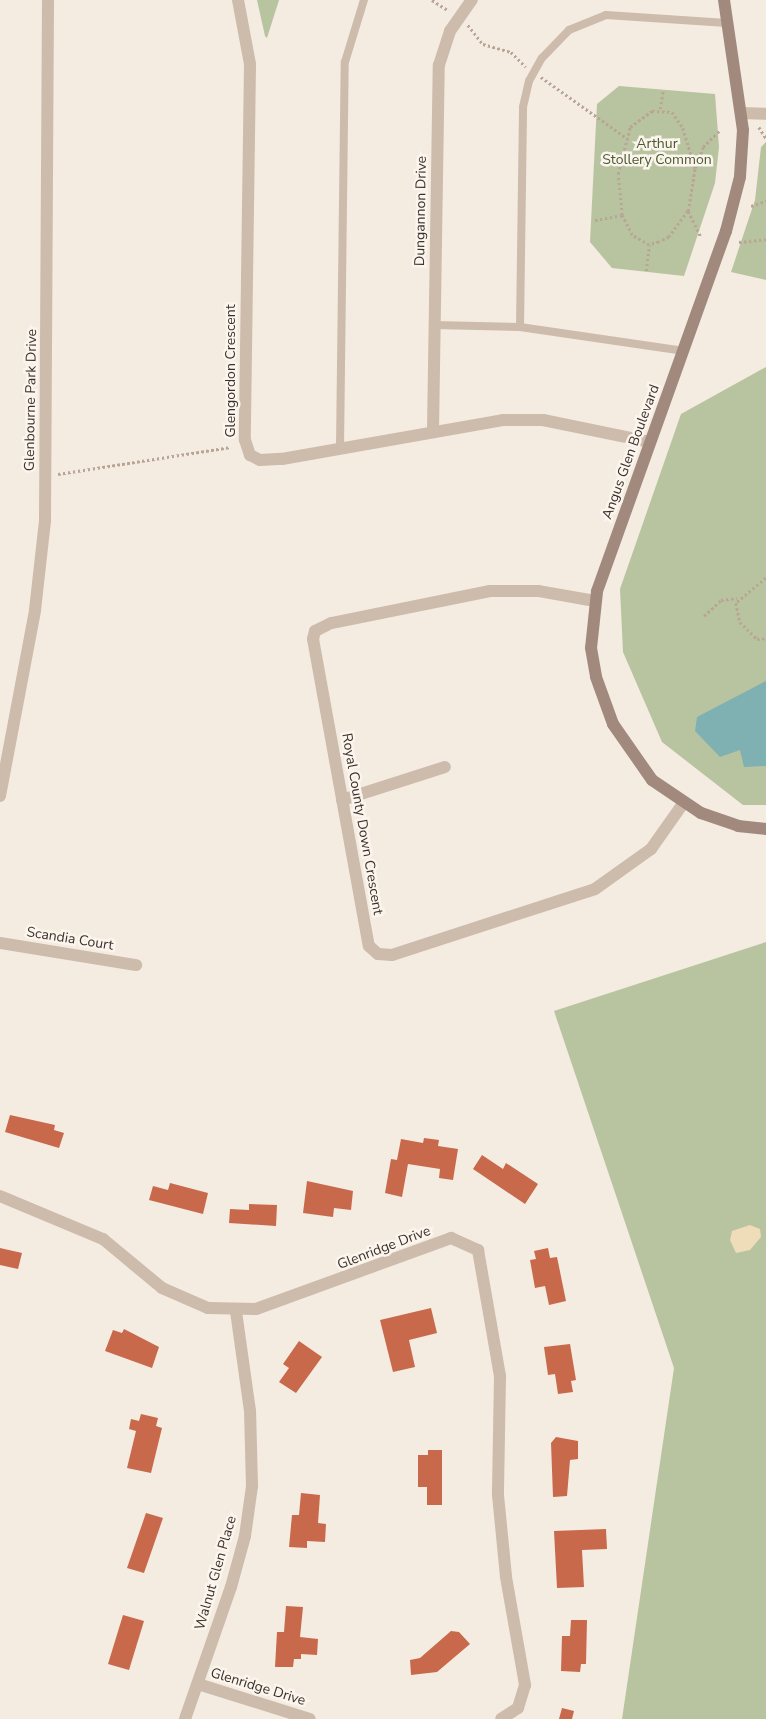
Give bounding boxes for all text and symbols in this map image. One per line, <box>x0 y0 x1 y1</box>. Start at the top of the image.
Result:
park label: Arthur Stollery Common <box>602 136 712 168</box>
street label: Dungannon Drive <box>412 156 430 266</box>
street label: Glengordon Crescent <box>223 304 239 438</box>
street label: Glenbourne Park Drive <box>21 329 41 471</box>
street label: Angus Glen Boulevard <box>599 382 663 522</box>
street label: Royal County Down Crescent <box>338 732 386 916</box>
street label: Scandia Court <box>25 924 115 954</box>
street label: Glenridge Drive <box>335 1223 433 1273</box>
street label: Walnut Glen Place <box>192 1514 240 1632</box>
street label: Glenridge Drive <box>208 1665 308 1709</box>

